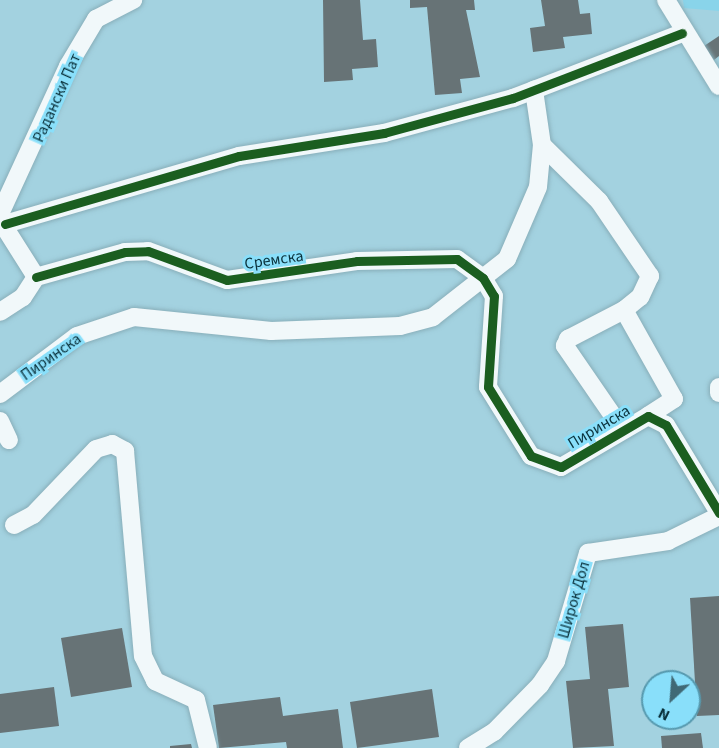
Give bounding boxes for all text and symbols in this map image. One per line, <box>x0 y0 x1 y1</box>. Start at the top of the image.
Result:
street label: Радански Пат <box>29 51 85 145</box>
street label: Сремска <box>243 246 305 274</box>
street label: Пиринска <box>17 329 85 385</box>
street label: Пиринска <box>564 401 634 453</box>
street label: Широк Дол <box>554 559 594 641</box>
north arrow <box>641 670 701 730</box>
text: N <box>654 702 674 727</box>

